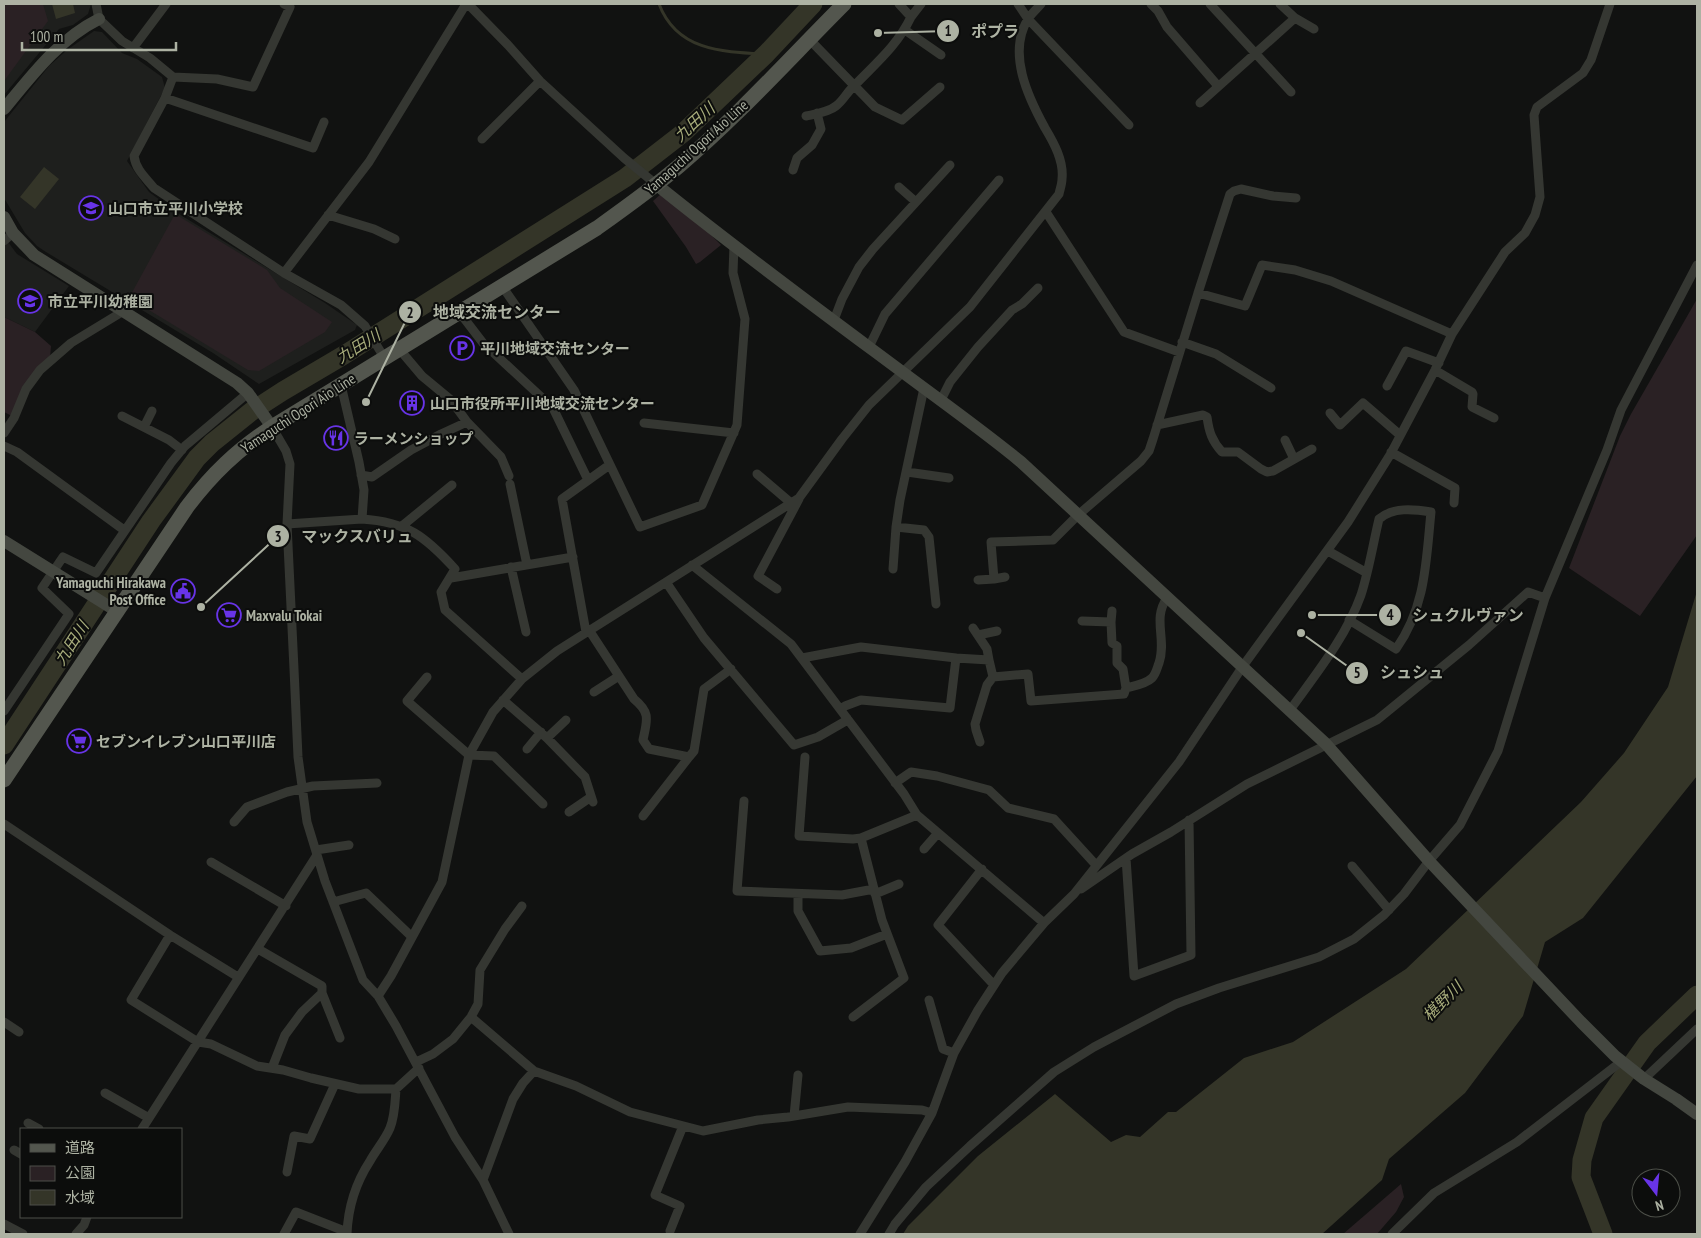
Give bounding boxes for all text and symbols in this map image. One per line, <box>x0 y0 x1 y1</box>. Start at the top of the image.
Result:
callout: ポプラ <box>936 16 1029 47</box>
scale bar <box>22 20 176 52</box>
text: 1 <box>944 21 952 40</box>
text: ポプラ <box>971 21 1019 41</box>
text: 100 m <box>30 27 63 46</box>
street label: Yamaguchi Ogori Aio Line <box>640 96 752 198</box>
water label: 九田川 <box>669 97 720 145</box>
school or university icon: 山口市立平川小学校 <box>78 195 104 221</box>
place label: 山口市立平川小学校 <box>108 199 243 218</box>
school or university icon: 市立平川幼稚園 <box>17 288 43 314</box>
place label: 市立平川幼稚園 <box>48 292 153 311</box>
callout: 地域交流センター <box>398 297 571 328</box>
text: 地域交流センター <box>433 302 561 322</box>
text: 2 <box>406 303 414 322</box>
water label: 九田川 <box>332 324 385 367</box>
parking icon: 平川地域交流センター <box>449 335 475 361</box>
place label: 平川地域交流センター <box>480 339 630 358</box>
street label: Yamaguchi Ogori Aio Line <box>237 369 359 457</box>
building icon: 山口市役所平川地域交流センター <box>399 390 425 416</box>
place label: 山口市役所平川地域交流センター <box>430 394 655 413</box>
restaurant icon: ラーメンショップ <box>323 425 349 451</box>
place label: ラーメンショップ <box>354 429 473 448</box>
callout: マックスバリュ <box>266 521 423 552</box>
text: マックスバリュ <box>301 526 413 546</box>
text: 3 <box>274 527 282 546</box>
place label: Yamaguchi Hirakawa Post Office <box>55 573 166 609</box>
public building icon: Yamaguchi Hirakawa Post Office <box>170 578 196 604</box>
callout: シュクルヴァン <box>1377 599 1534 630</box>
supermarket icon: Maxvalu Tokai <box>216 602 242 628</box>
text: 4 <box>1386 605 1394 624</box>
text: シュクルヴァン <box>1412 605 1524 625</box>
place label: Maxvalu Tokai <box>246 606 322 625</box>
water label: 九田川 <box>50 616 94 669</box>
callout: シュシュ <box>1345 657 1454 688</box>
text: シュシュ <box>1380 662 1444 682</box>
text: 5 <box>1353 663 1361 682</box>
supermarket icon: セブンイレブン山口平川店 <box>66 728 92 754</box>
place label: セブンイレブン山口平川店 <box>96 732 276 751</box>
water label: 椹野川 <box>1418 976 1467 1025</box>
legend <box>20 1128 182 1218</box>
text: 道路 <box>65 1138 95 1157</box>
text: 公園 <box>65 1163 95 1182</box>
north arrow <box>1631 1168 1681 1218</box>
text: 水域 <box>65 1188 95 1207</box>
text: N <box>1653 1196 1666 1215</box>

